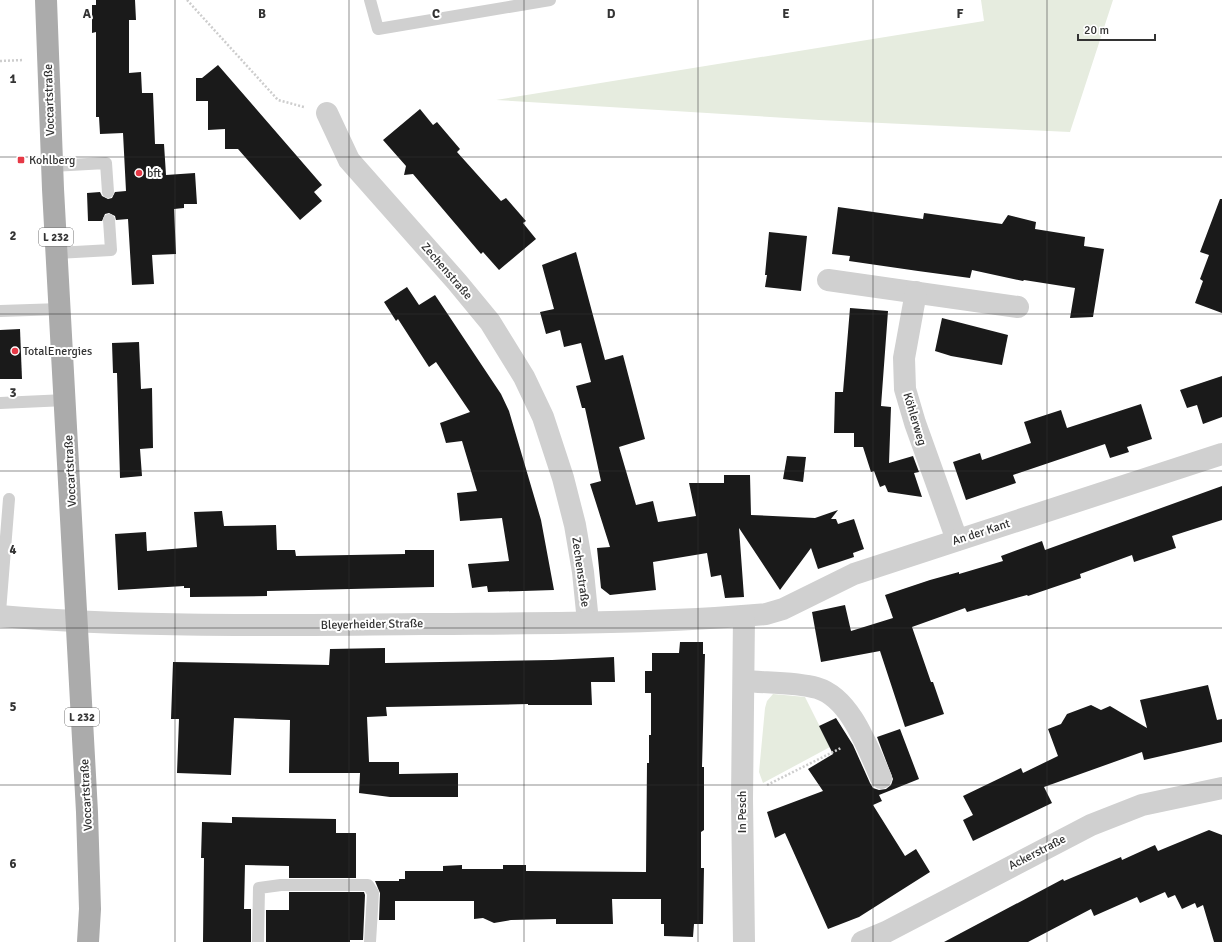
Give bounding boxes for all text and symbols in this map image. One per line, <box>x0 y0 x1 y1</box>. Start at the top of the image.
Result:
text: A <box>83 6 92 22</box>
text: B <box>258 6 266 22</box>
text: C <box>432 6 440 22</box>
text: D <box>607 6 616 22</box>
text: E <box>782 6 790 22</box>
text: F <box>957 6 964 22</box>
scale bar <box>1078 16 1155 42</box>
text: 20 m <box>1084 23 1109 38</box>
street label: Voccartstraße <box>41 64 58 136</box>
text: 1 <box>9 71 17 87</box>
place label: Kohlberg <box>29 153 75 168</box>
marker: Kohlberg <box>16 155 26 165</box>
place label: bft <box>147 166 161 181</box>
marker: bft <box>134 168 144 178</box>
text: 2 <box>9 228 17 244</box>
road number: L 232 <box>39 228 73 246</box>
street label: Zechenstraße <box>418 240 475 303</box>
place label: TotalEnergies <box>23 344 92 359</box>
marker: TotalEnergies <box>10 346 20 356</box>
text: 3 <box>9 385 17 401</box>
street label: Köhlerweg <box>899 391 930 447</box>
street label: Voccartstraße <box>61 435 80 507</box>
street label: An der Kant <box>950 516 1012 549</box>
street label: Zechenstraße <box>568 536 593 608</box>
text: 4 <box>9 542 17 558</box>
street label: Bleyerheider Straße <box>321 616 423 633</box>
text: 5 <box>9 699 17 715</box>
road number: L 232 <box>65 708 99 726</box>
street label: Voccartstraße <box>77 759 96 831</box>
street label: In Pesch <box>735 791 750 833</box>
street label: Ackerstraße <box>1006 832 1068 873</box>
text: 6 <box>9 856 17 872</box>

